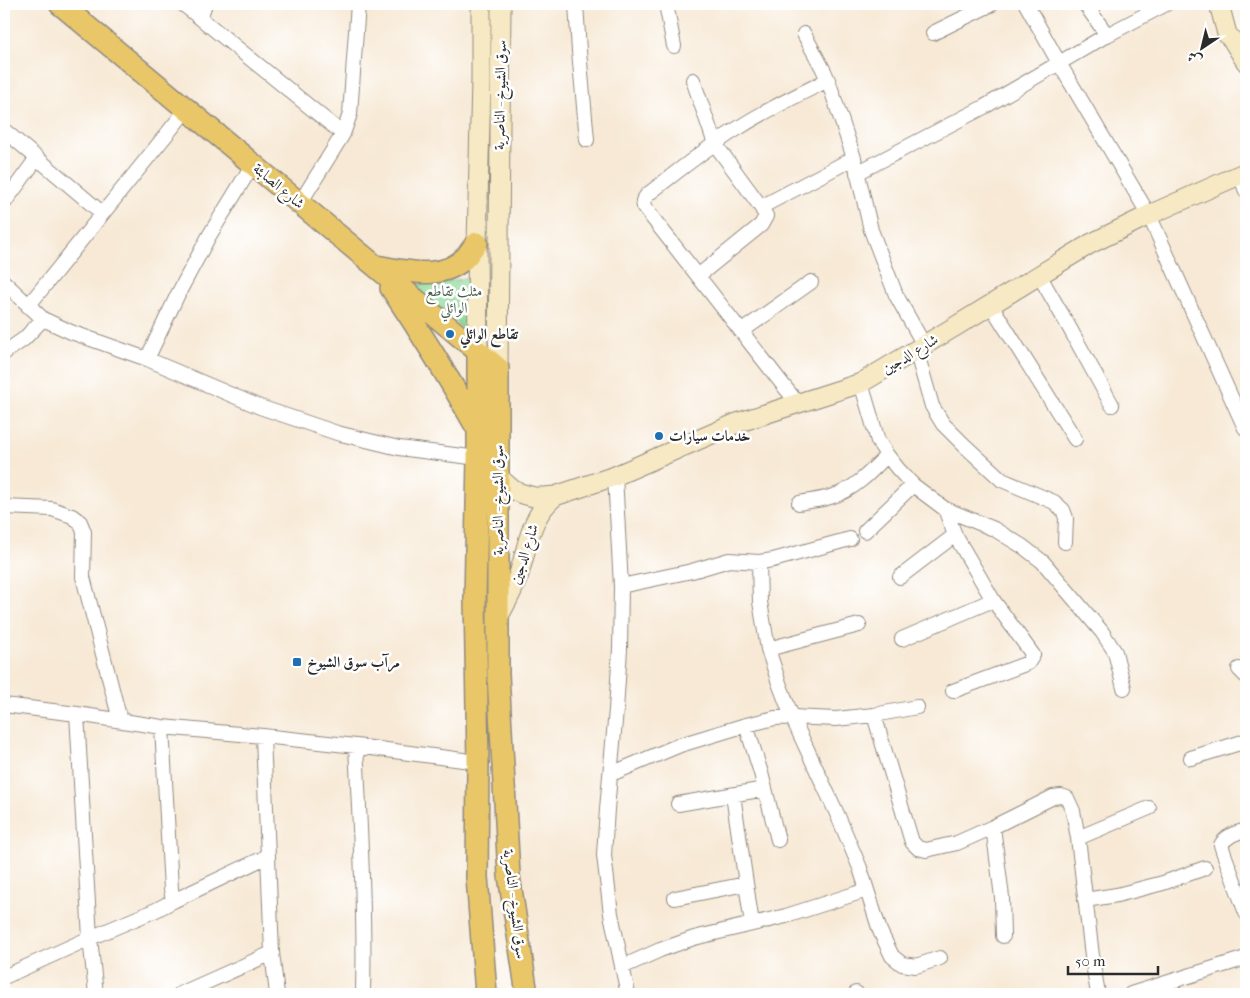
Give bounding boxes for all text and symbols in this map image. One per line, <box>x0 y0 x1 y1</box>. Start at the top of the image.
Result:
north arrow <box>1178 22 1228 72</box>
street label: سوق الشيوخ - الناصرية <box>490 40 514 150</box>
text: ش <box>1184 47 1205 69</box>
street label: شارع الصابئة <box>247 159 308 216</box>
park label: مثلث تقاطع الوائلي <box>426 282 482 322</box>
place label: تقاطع الوائلي <box>459 325 519 349</box>
marker: تقاطع الوائلي <box>444 328 456 340</box>
street label: شارع الدجين <box>879 330 943 381</box>
place label: خدمات سيارات <box>669 427 750 445</box>
marker: خدمات سيارات <box>653 430 665 442</box>
street label: سوق الشيوخ - الناصرية <box>489 445 511 555</box>
street label: شارع الدجين <box>506 522 546 588</box>
place label: مرآب سوق الشيوخ <box>307 653 400 676</box>
marker: مرآب سوق الشيوخ <box>291 656 303 668</box>
street label: سوق الشيوخ - الناصرية <box>495 848 531 960</box>
scale bar <box>1068 943 1158 975</box>
text: 50 m <box>1075 952 1106 970</box>

